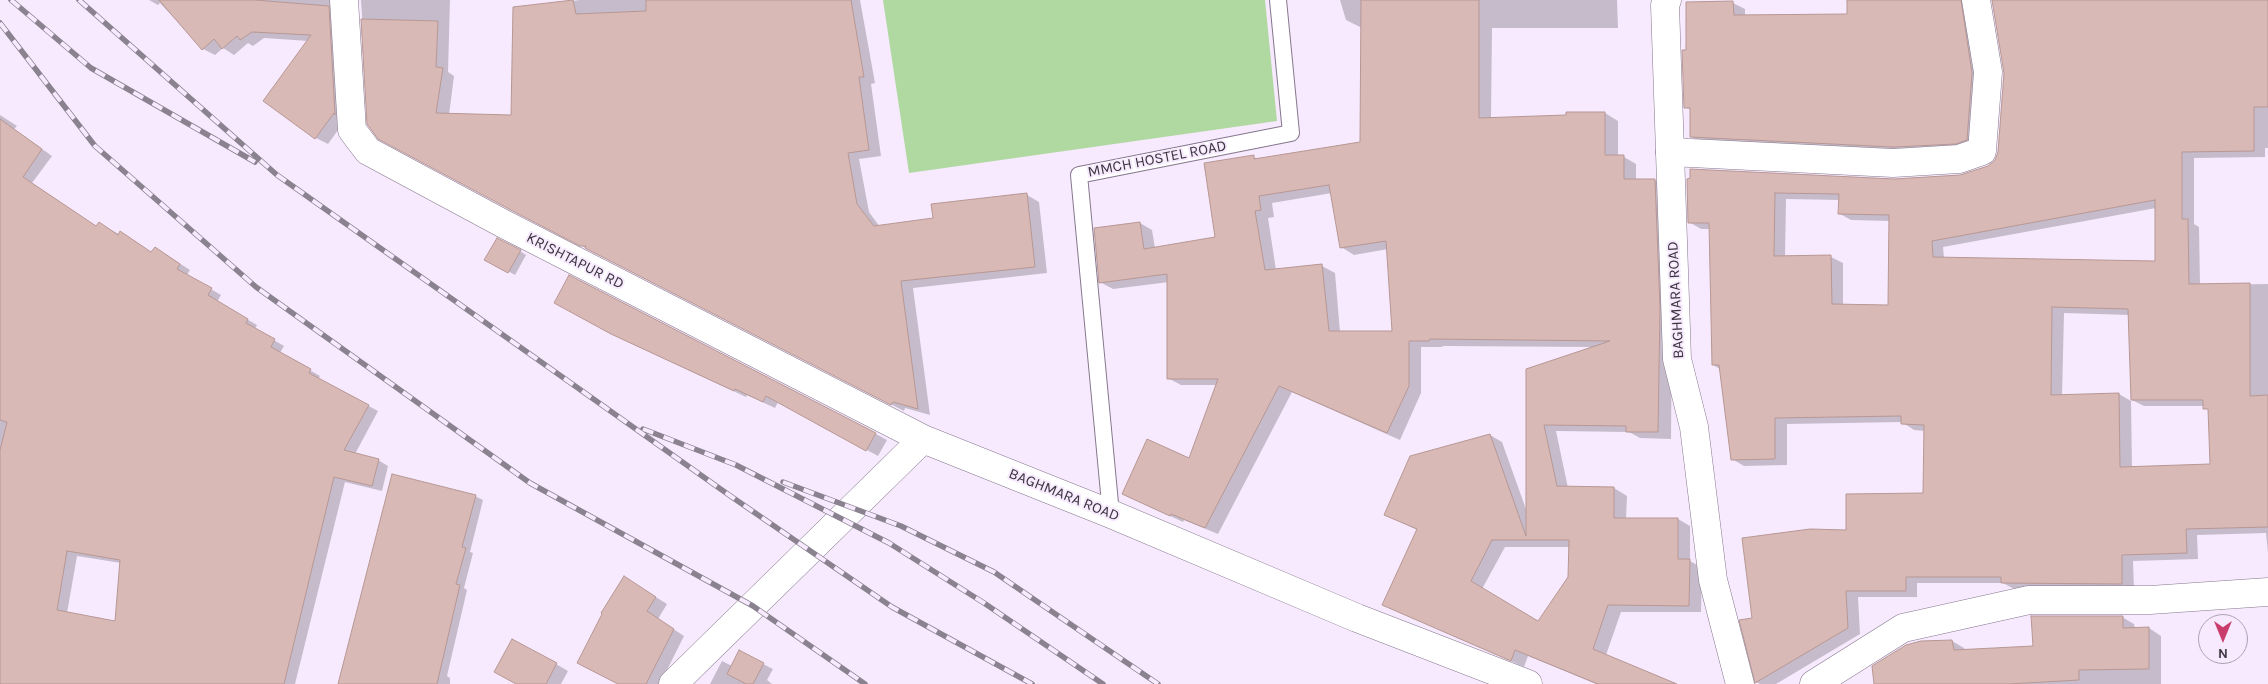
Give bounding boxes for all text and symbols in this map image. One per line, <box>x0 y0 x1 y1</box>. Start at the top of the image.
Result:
street label: MMCH HOSTEL ROAD <box>1086 137 1228 181</box>
street label: KRISHTAPUR RD <box>523 229 627 293</box>
street label: BAGHMARA ROAD <box>1664 241 1688 359</box>
street label: BAGHMARA ROAD <box>1006 465 1122 525</box>
north arrow <box>2198 614 2248 664</box>
text: N <box>2218 645 2228 662</box>

